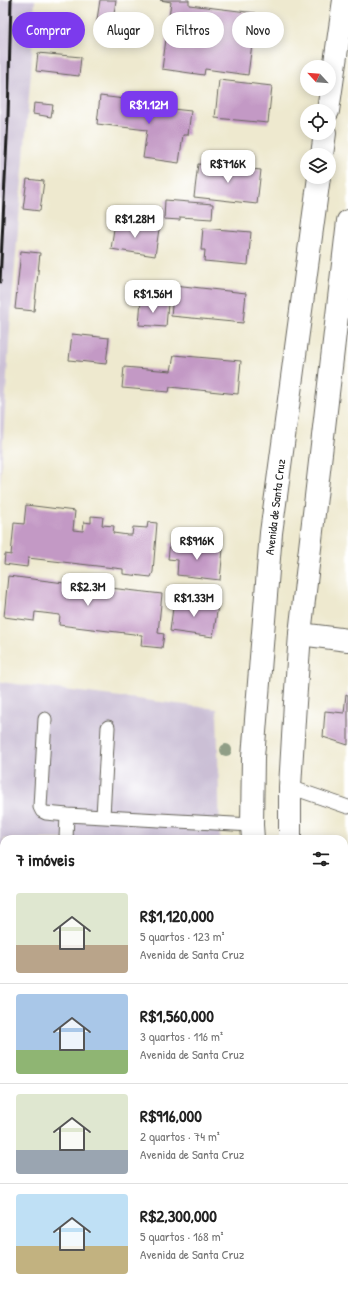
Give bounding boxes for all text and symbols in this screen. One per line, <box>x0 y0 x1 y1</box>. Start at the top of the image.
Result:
chip: Comprar <box>12 12 85 48</box>
chip: Alugar <box>93 12 154 48</box>
chip: Filtros <box>162 12 224 48</box>
chip: Novo <box>232 12 284 48</box>
north arrow <box>300 60 336 96</box>
map controls <box>300 60 336 184</box>
pin: R$1.12M <box>112 91 186 125</box>
text: R$1.12M <box>130 95 168 113</box>
button: locate <box>300 104 336 140</box>
button: layers <box>300 148 336 184</box>
pin: R$716K <box>195 150 261 184</box>
text: R$716K <box>210 154 246 172</box>
pin: R$1.28M <box>98 205 172 239</box>
text: R$1.28M <box>115 209 155 227</box>
pin: R$1.56M <box>116 280 190 314</box>
text: R$1.56M <box>134 284 172 302</box>
street label: Avenida de Santa Cruz <box>261 458 289 556</box>
pin: R$916K <box>164 527 230 561</box>
text: R$916K <box>180 531 214 549</box>
pin: R$2.3M <box>55 573 121 607</box>
text: R$2.3M <box>71 577 105 595</box>
pin: R$1.33M <box>157 584 231 618</box>
text: R$1.33M <box>174 588 214 606</box>
text: 7 imóveis <box>16 848 74 871</box>
icon: filters <box>310 848 332 870</box>
text: R$1,120,000 <box>140 904 214 927</box>
icon: home <box>48 909 96 957</box>
text: 5 quartos · 123 m² <box>140 927 225 945</box>
text: Avenida de Santa Cruz <box>140 945 244 963</box>
text: R$1,560,000 <box>140 1004 214 1027</box>
icon: home <box>48 1010 96 1058</box>
text: 3 quartos · 116 m² <box>140 1027 223 1045</box>
text: Avenida de Santa Cruz <box>140 1045 244 1063</box>
text: R$916,000 <box>140 1104 202 1127</box>
icon: home <box>48 1110 96 1158</box>
text: 2 quartos · 74 m² <box>140 1127 220 1145</box>
text: Avenida de Santa Cruz <box>140 1145 244 1163</box>
text: R$2,300,000 <box>140 1204 217 1227</box>
icon: home <box>48 1210 96 1258</box>
text: 5 quartos · 168 m² <box>140 1227 223 1245</box>
text: Avenida de Santa Cruz <box>140 1245 244 1263</box>

